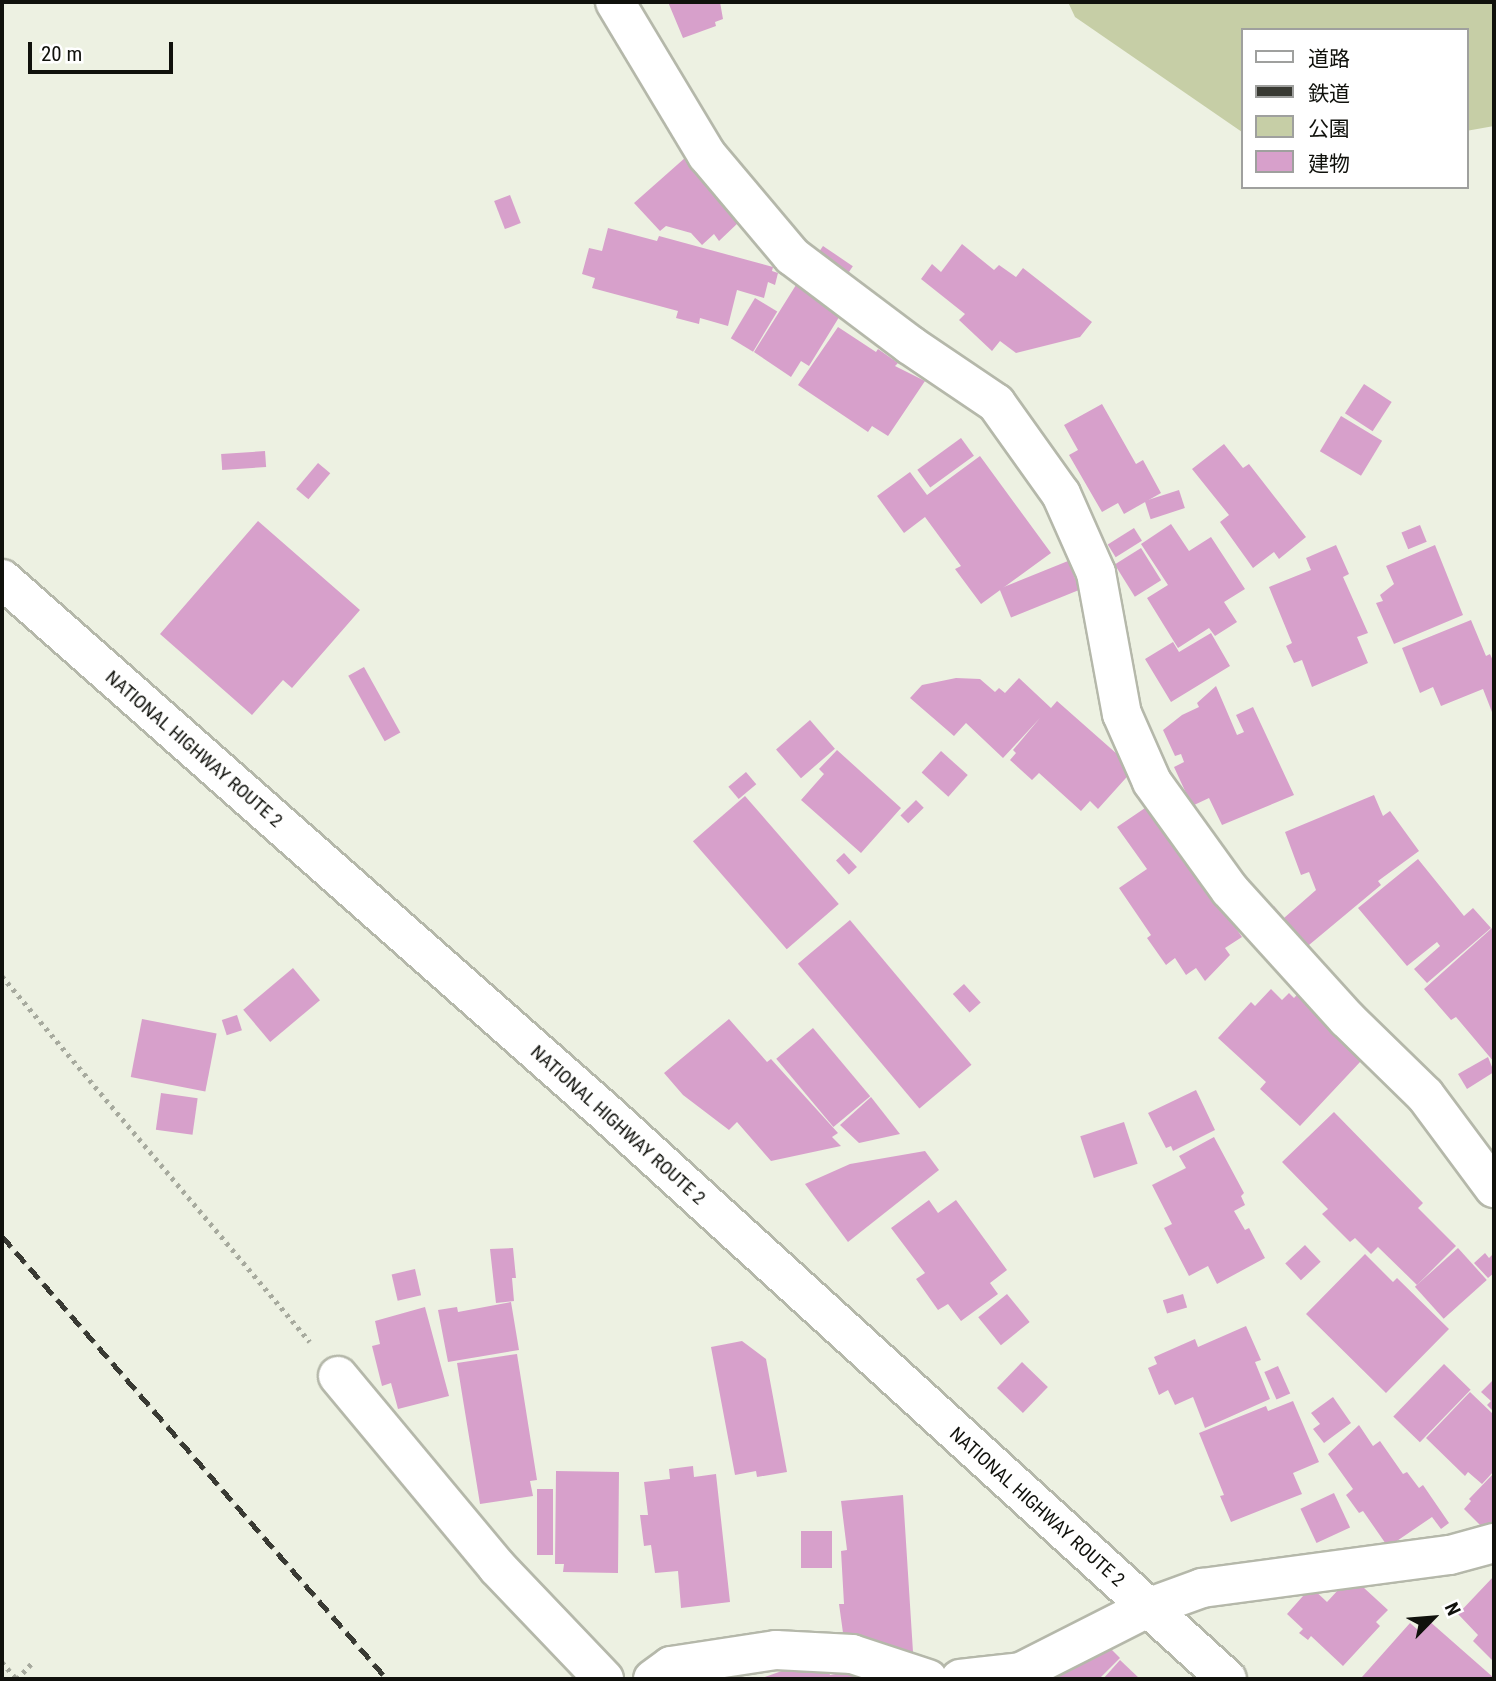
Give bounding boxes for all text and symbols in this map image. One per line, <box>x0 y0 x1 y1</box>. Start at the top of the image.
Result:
scale bar <box>32 28 177 72</box>
legend <box>1240 28 1468 189</box>
text: 20 m <box>41 42 82 66</box>
text: 道路 <box>1308 47 1350 71</box>
text: 鉄道 <box>1308 82 1350 106</box>
text: 公園 <box>1308 117 1350 141</box>
text: 建物 <box>1308 152 1350 176</box>
street label: NATIONAL HIGHWAY ROUTE 2 <box>101 666 287 832</box>
street label: NATIONAL HIGHWAY ROUTE 2 <box>526 1040 710 1210</box>
street label: NATIONAL HIGHWAY ROUTE 2 <box>945 1422 1129 1592</box>
north arrow <box>1398 1583 1468 1653</box>
text: N <box>1440 1599 1465 1619</box>

